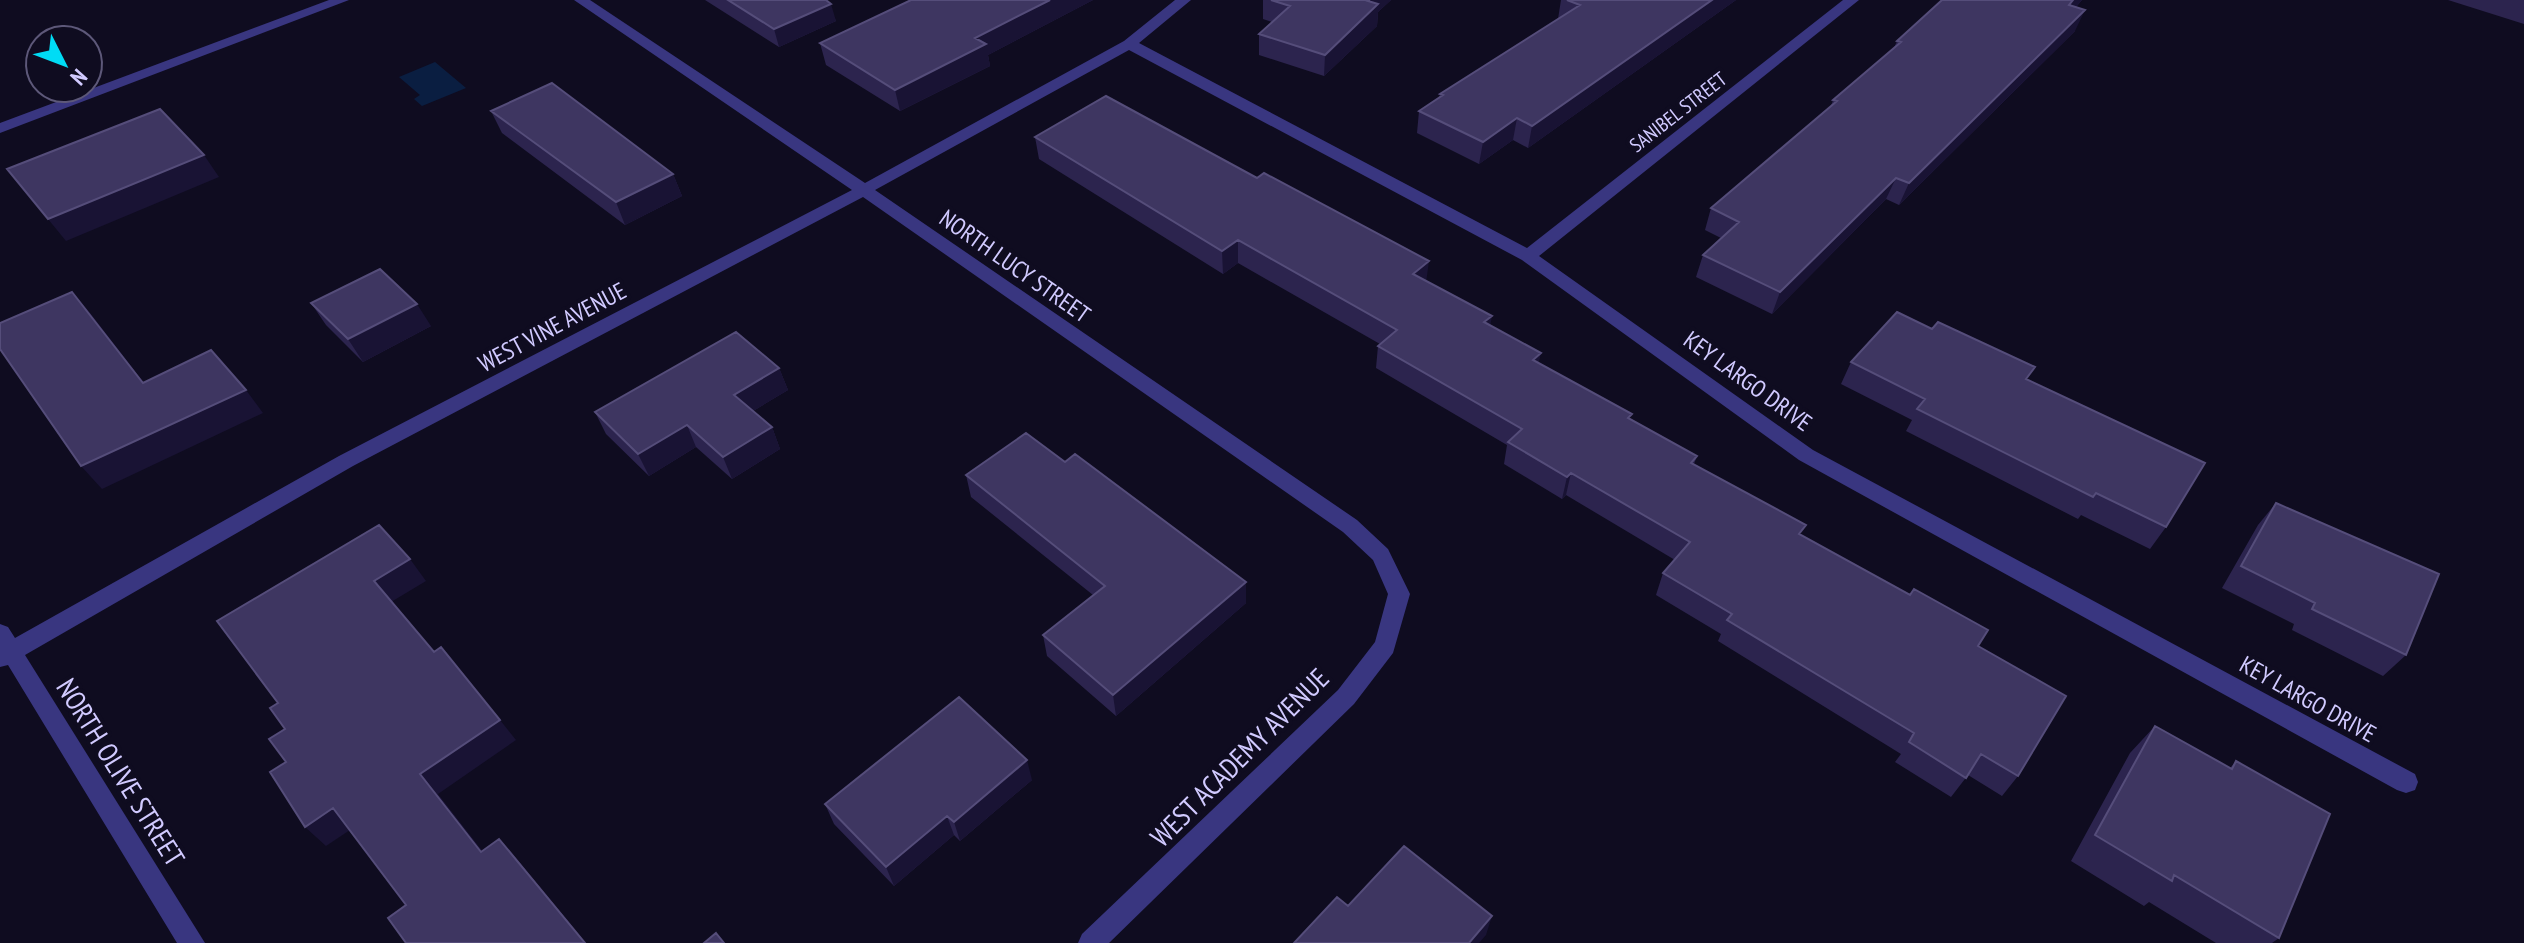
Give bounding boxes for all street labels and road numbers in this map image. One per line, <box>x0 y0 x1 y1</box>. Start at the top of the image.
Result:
street label: SANIBEL STREET <box>1624 66 1732 158</box>
street label: NORTH LUCY STREET <box>934 202 1097 330</box>
street label: WEST VINE AVENUE <box>473 275 631 379</box>
street label: KEY LARGO DRIVE <box>1678 324 1818 438</box>
street label: KEY LARGO DRIVE <box>2234 649 2382 749</box>
street label: WEST ACADEMY AVENUE <box>1142 660 1336 854</box>
street label: NORTH OLIVE STREET <box>48 671 194 873</box>

